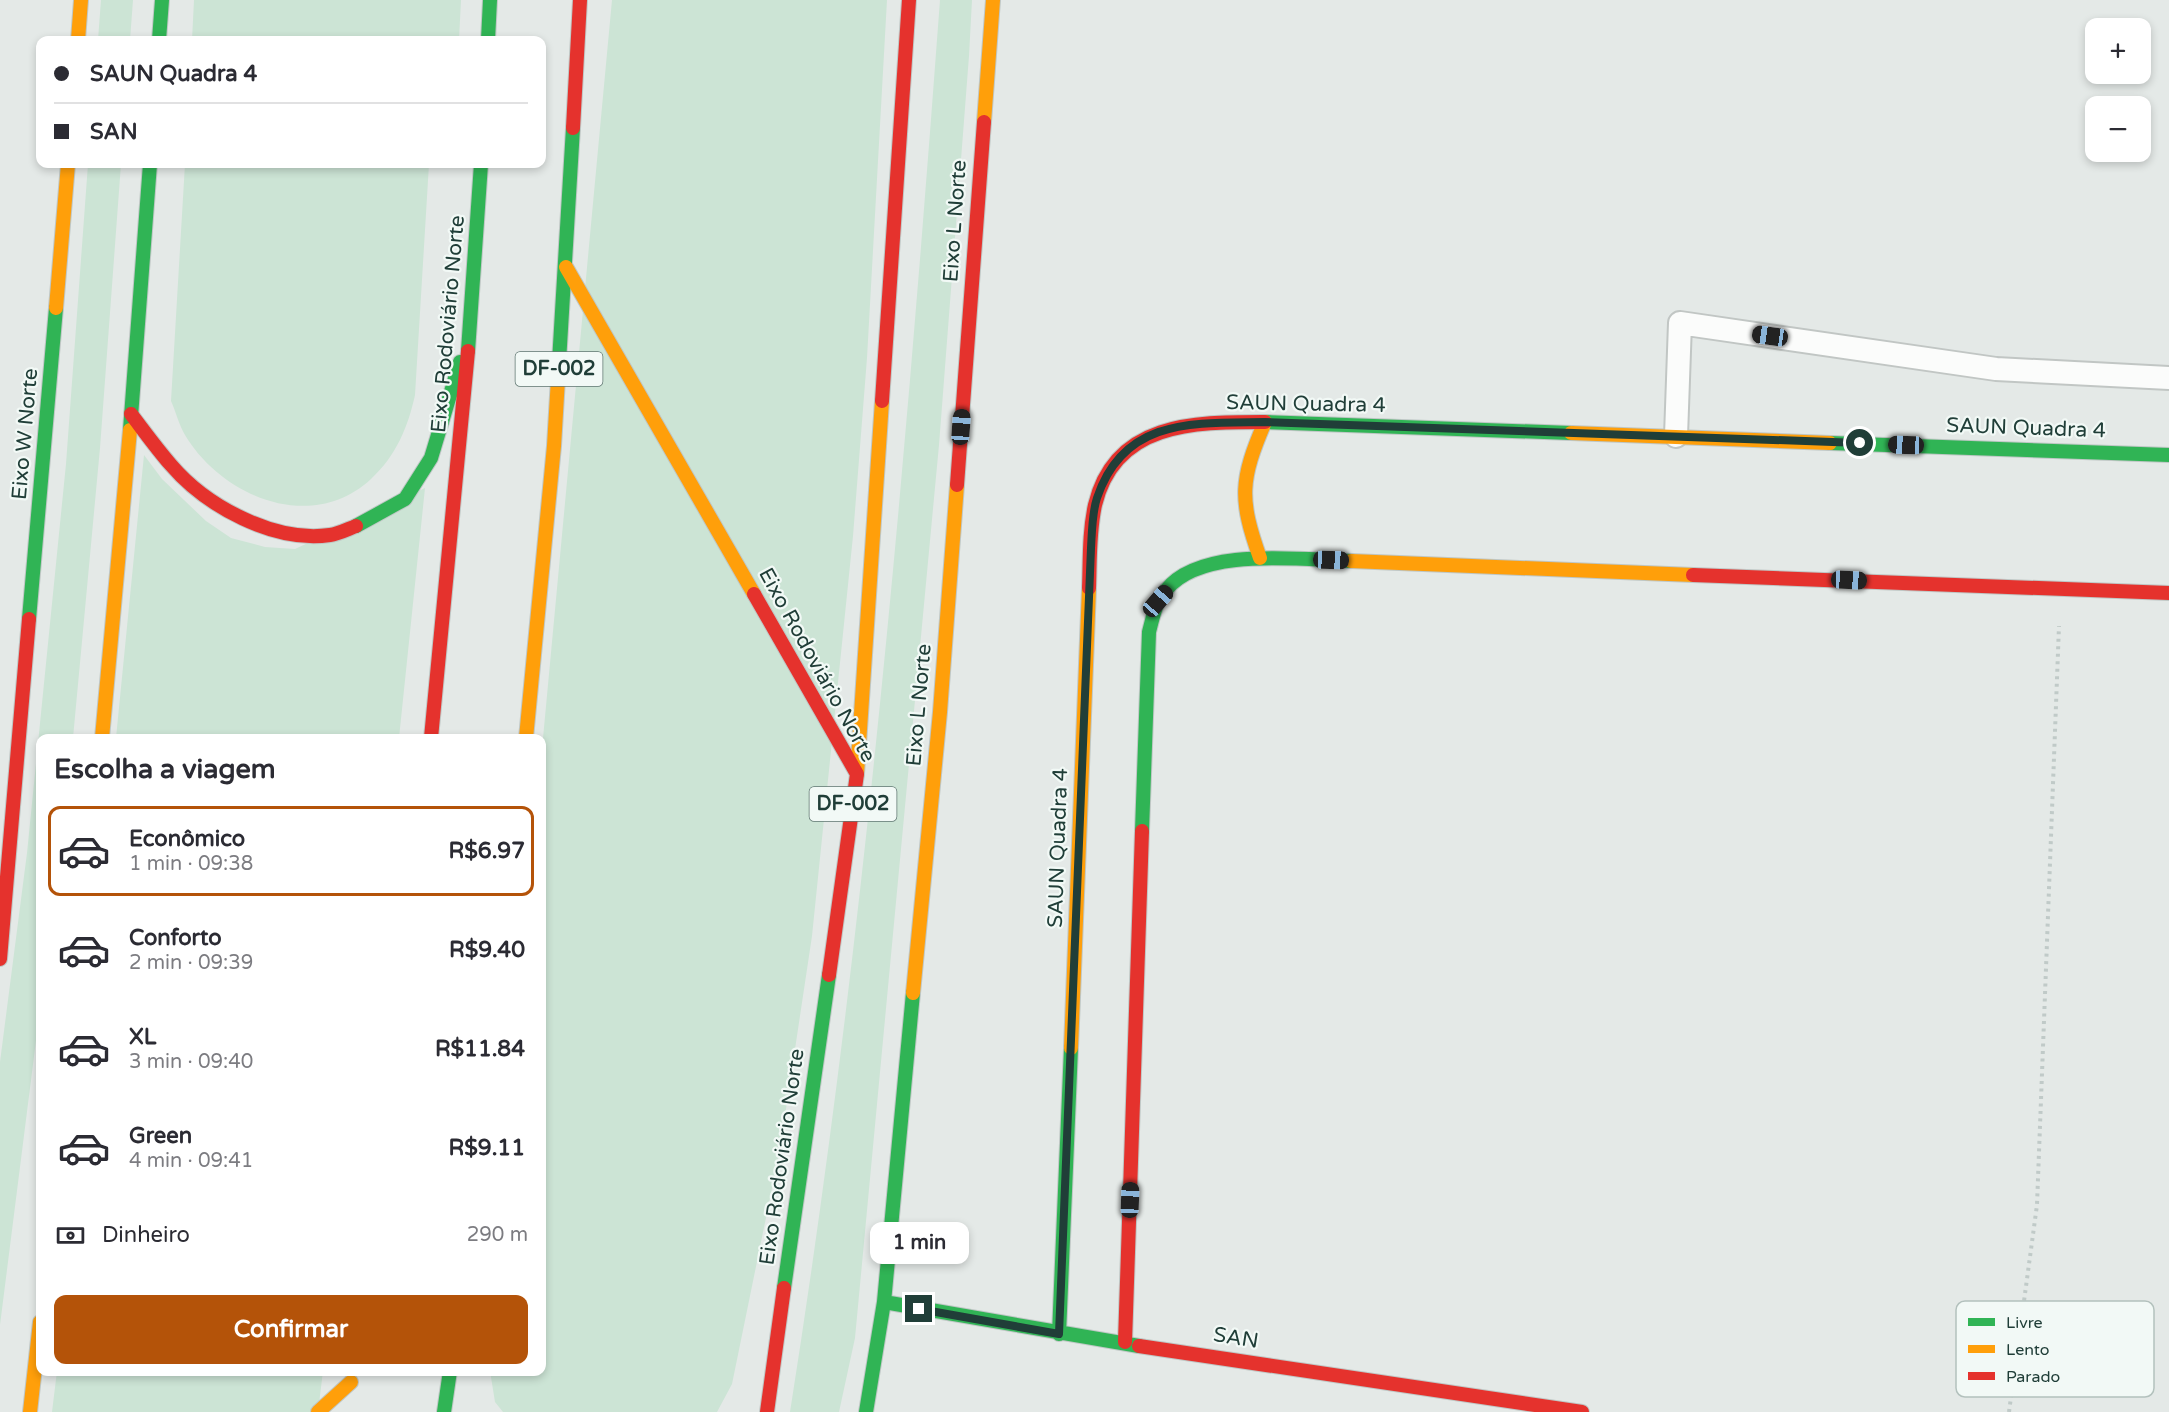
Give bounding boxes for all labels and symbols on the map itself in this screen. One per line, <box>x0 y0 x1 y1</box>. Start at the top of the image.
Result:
street label: Eixo L Norte <box>938 159 972 283</box>
street label: Eixo Rodoviário Norte <box>426 214 470 434</box>
car <box>1751 325 1789 347</box>
road number: DF-002 <box>516 352 602 386</box>
street label: Eixo W Norte <box>7 367 43 501</box>
street label: SAUN Quadra 4 <box>1226 390 1386 418</box>
car <box>951 408 971 446</box>
street label: SAUN Quadra 4 <box>1946 413 2106 443</box>
route start <box>1846 429 1873 456</box>
car <box>1888 435 1924 455</box>
car <box>1313 550 1349 570</box>
street label: Eixo Rodoviário Norte <box>753 563 881 767</box>
car <box>1831 570 1867 590</box>
car <box>1139 582 1177 620</box>
street label: Eixo L Norte <box>901 643 937 767</box>
street label: SAUN Quadra 4 <box>1043 768 1073 928</box>
road number: DF-002 <box>810 787 896 821</box>
street label: Eixo Rodoviário Norte <box>754 1047 810 1267</box>
car <box>1120 1182 1140 1218</box>
callout: 1 min <box>870 1222 968 1264</box>
route end <box>905 1295 932 1322</box>
legend <box>1956 1301 2154 1397</box>
text: Livre <box>2006 1313 2043 1333</box>
street label: SAN <box>1212 1322 1260 1354</box>
text: Lento <box>2006 1340 2050 1360</box>
text: Parado <box>2006 1367 2060 1387</box>

